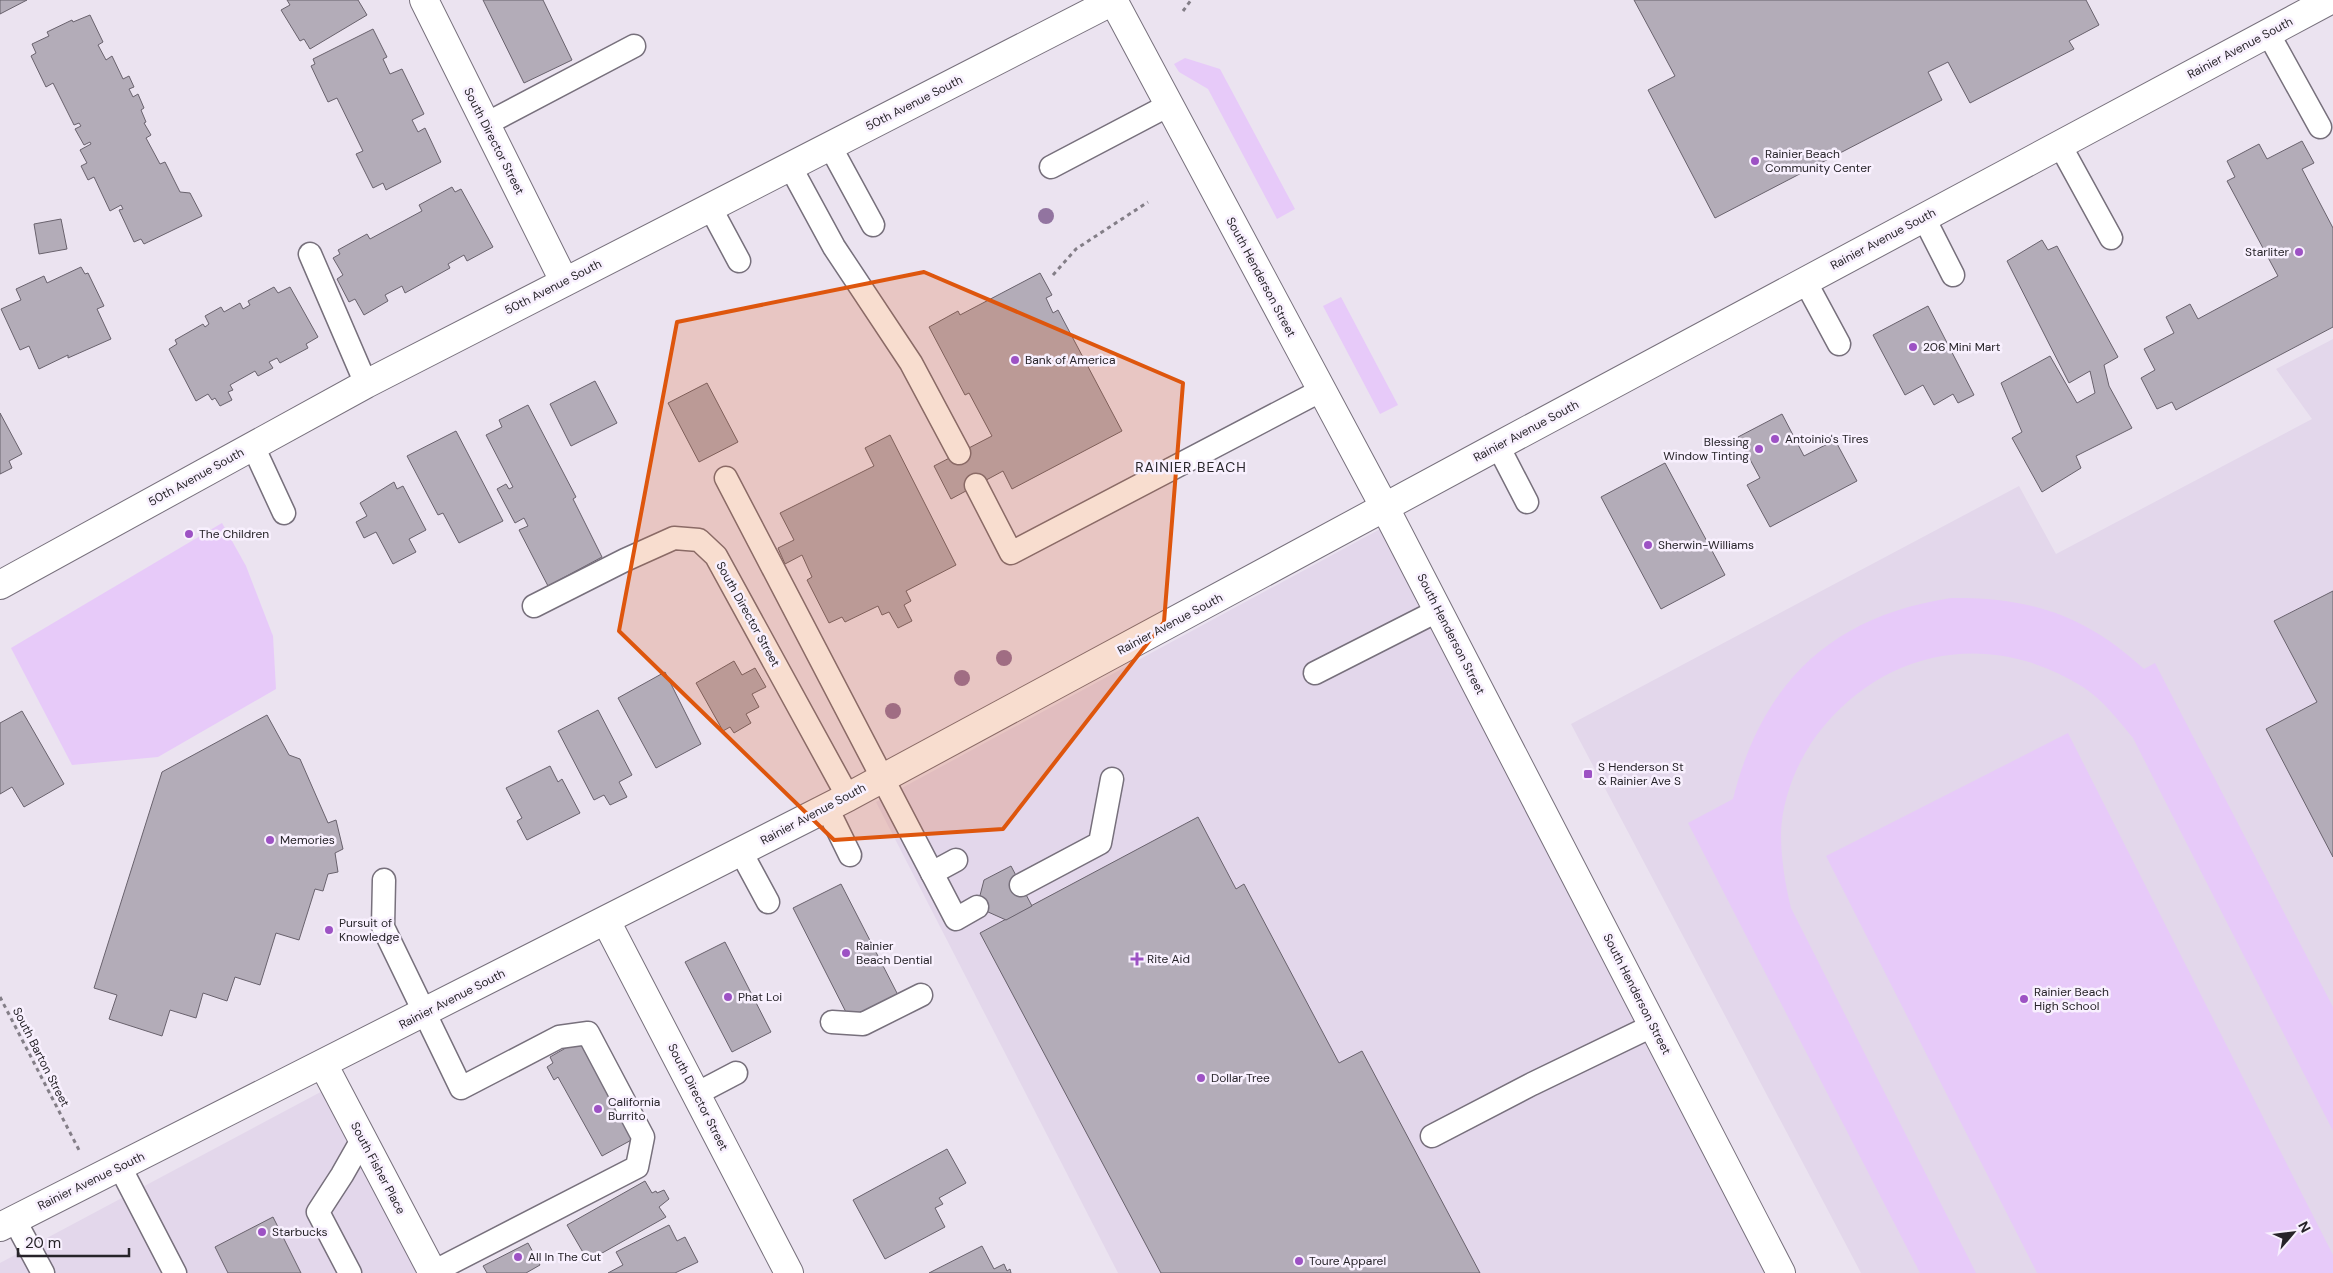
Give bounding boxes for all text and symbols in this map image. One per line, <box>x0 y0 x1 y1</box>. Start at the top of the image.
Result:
street label: Rainier Avenue South <box>2185 13 2296 83</box>
street label: 50th Avenue South <box>863 72 965 134</box>
street label: South Director Street <box>460 85 528 197</box>
place label: Rainier Beach Community Center <box>1765 146 1872 176</box>
marker: Rainier Beach Community Center <box>1749 155 1761 167</box>
street label: Rainier Avenue South <box>1828 204 1939 274</box>
street label: South Henderson Street <box>1223 214 1300 340</box>
place label: Starliter <box>2245 244 2290 260</box>
marker: Starliter <box>2293 246 2305 258</box>
street label: 50th Avenue South <box>502 256 604 318</box>
place label: 206 Mini Mart <box>1923 339 2001 355</box>
marker: 206 Mini Mart <box>1907 341 1919 353</box>
place label: Bank of America <box>1025 352 1115 368</box>
marker: Bank of America <box>1009 354 1021 366</box>
street label: Rainier Avenue South <box>1471 396 1582 466</box>
place label: Antoinio's Tires <box>1785 431 1869 447</box>
marker: Antoinio's Tires <box>1769 433 1781 445</box>
place label: Blessing Window Tinting <box>1663 434 1749 464</box>
marker: Blessing Window Tinting <box>1753 443 1765 455</box>
street label: 50th Avenue South <box>145 444 247 510</box>
district label: RAINIER BEACH <box>1135 458 1247 476</box>
place label: The Children <box>199 526 269 542</box>
marker: The Children <box>183 528 195 540</box>
place label: Sherwin-Williams <box>1658 537 1754 553</box>
marker: Sherwin-Williams <box>1642 539 1654 551</box>
street label: South Director Street <box>712 559 784 670</box>
street label: South Henderson Street <box>1414 571 1489 697</box>
street label: Rainier Avenue South <box>1115 589 1226 659</box>
place label: S Henderson St & Rainier Ave S <box>1598 759 1684 789</box>
marker: S Henderson St & Rainier Ave S <box>1582 768 1594 780</box>
street label: Rainier Avenue South <box>758 779 869 849</box>
place label: Memories <box>280 832 335 848</box>
marker: Memories <box>264 834 276 846</box>
place label: Pursuit of Knowledge <box>339 915 399 945</box>
marker: Pursuit of Knowledge <box>323 924 335 936</box>
street label: South Henderson Street <box>1600 931 1675 1057</box>
place label: Rainier Beach Dential <box>856 938 932 968</box>
marker: Rainier Beach Dential <box>840 947 852 959</box>
place label: Rite Aid <box>1147 951 1190 967</box>
marker: Rite Aid <box>1131 953 1143 965</box>
street label: Rainier Avenue South <box>396 965 508 1033</box>
place label: Rainier Beach High School <box>2034 984 2109 1014</box>
place label: Phat Loi <box>738 989 782 1005</box>
marker: Phat Loi <box>722 991 734 1003</box>
marker: Rainier Beach High School <box>2018 993 2030 1005</box>
street label: South Barton Street <box>9 1004 73 1110</box>
street label: South Director Street <box>664 1041 732 1153</box>
place label: Dollar Tree <box>1211 1070 1270 1086</box>
marker: Dollar Tree <box>1195 1072 1207 1084</box>
place label: California Burrito <box>608 1094 660 1124</box>
marker: California Burrito <box>592 1103 604 1115</box>
street label: South Fisher Place <box>347 1119 409 1217</box>
street label: Rainier Avenue South <box>35 1148 147 1214</box>
north arrow <box>2268 1208 2318 1258</box>
text: N <box>2294 1218 2315 1236</box>
place label: Starbucks <box>272 1224 328 1240</box>
scale bar <box>18 1226 129 1258</box>
marker: Starbucks <box>256 1226 268 1238</box>
text: 20 m <box>25 1233 61 1253</box>
place label: All In The Cut <box>528 1249 602 1265</box>
marker: All In The Cut <box>512 1251 524 1263</box>
place label: Toure Apparel <box>1309 1253 1386 1269</box>
marker: Toure Apparel <box>1293 1255 1305 1267</box>

